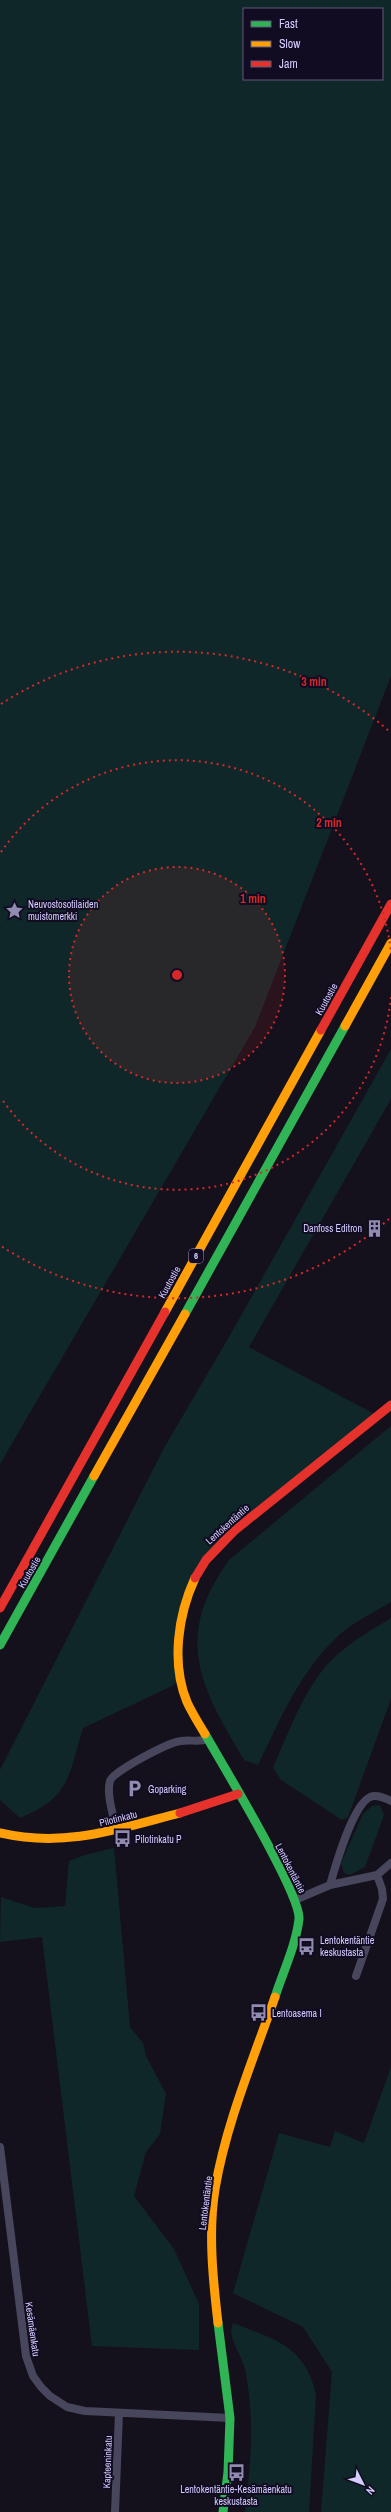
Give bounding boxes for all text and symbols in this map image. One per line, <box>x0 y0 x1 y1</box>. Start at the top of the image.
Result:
legend <box>243 8 383 80</box>
text: Fast <box>279 16 298 32</box>
text: Slow <box>279 36 301 52</box>
text: Jam <box>279 56 298 72</box>
text: 3 min <box>301 674 327 690</box>
text: 2 min <box>316 815 342 831</box>
text: 1 min <box>240 891 266 907</box>
place label: Neuvostosotilaiden muistomerkki <box>28 898 98 923</box>
place icon: Neuvostosotilaiden muistomerkki <box>5 900 25 920</box>
centre of rings <box>170 968 184 982</box>
street label: Kuutostie <box>312 981 341 1018</box>
building icon: Danfoss Editron <box>365 1218 385 1238</box>
place label: Danfoss Editron <box>303 1222 362 1235</box>
road number: 6 <box>189 1249 203 1263</box>
street label: Kuutostie <box>155 1264 184 1301</box>
street label: Lentokentäntie <box>203 1501 252 1547</box>
street label: Kuutostie <box>15 1554 44 1591</box>
parking icon: Goparking <box>125 1779 145 1799</box>
place label: Goparking <box>148 1783 187 1796</box>
street label: Pilotinkatu <box>98 1807 138 1829</box>
bus stop icon: Pilotinkatu P <box>112 1829 132 1849</box>
place label: Pilotinkatu P <box>135 1833 182 1846</box>
street label: Lentokentäntie <box>272 1841 309 1896</box>
place label: Lentokentäntie keskustasta <box>320 1934 375 1959</box>
bus stop icon: Lentokentäntie keskustasta <box>297 1936 317 1956</box>
bus stop icon: Lentoasema I <box>249 2003 269 2023</box>
place label: Lentoasema I <box>272 2007 322 2020</box>
street label: Lentokentäntie <box>196 2175 215 2231</box>
street label: Kesämäenkatu <box>22 2301 43 2357</box>
street label: Kapteeninkatu <box>100 2435 115 2489</box>
bus stop icon: Lentokentäntie-Kesämäenkatu keskustasta <box>226 2462 246 2482</box>
north arrow <box>343 2464 383 2504</box>
place label: Lentokentäntie-Kesämäenkatu keskustasta <box>180 2483 292 2508</box>
text: N <box>363 2484 378 2498</box>

